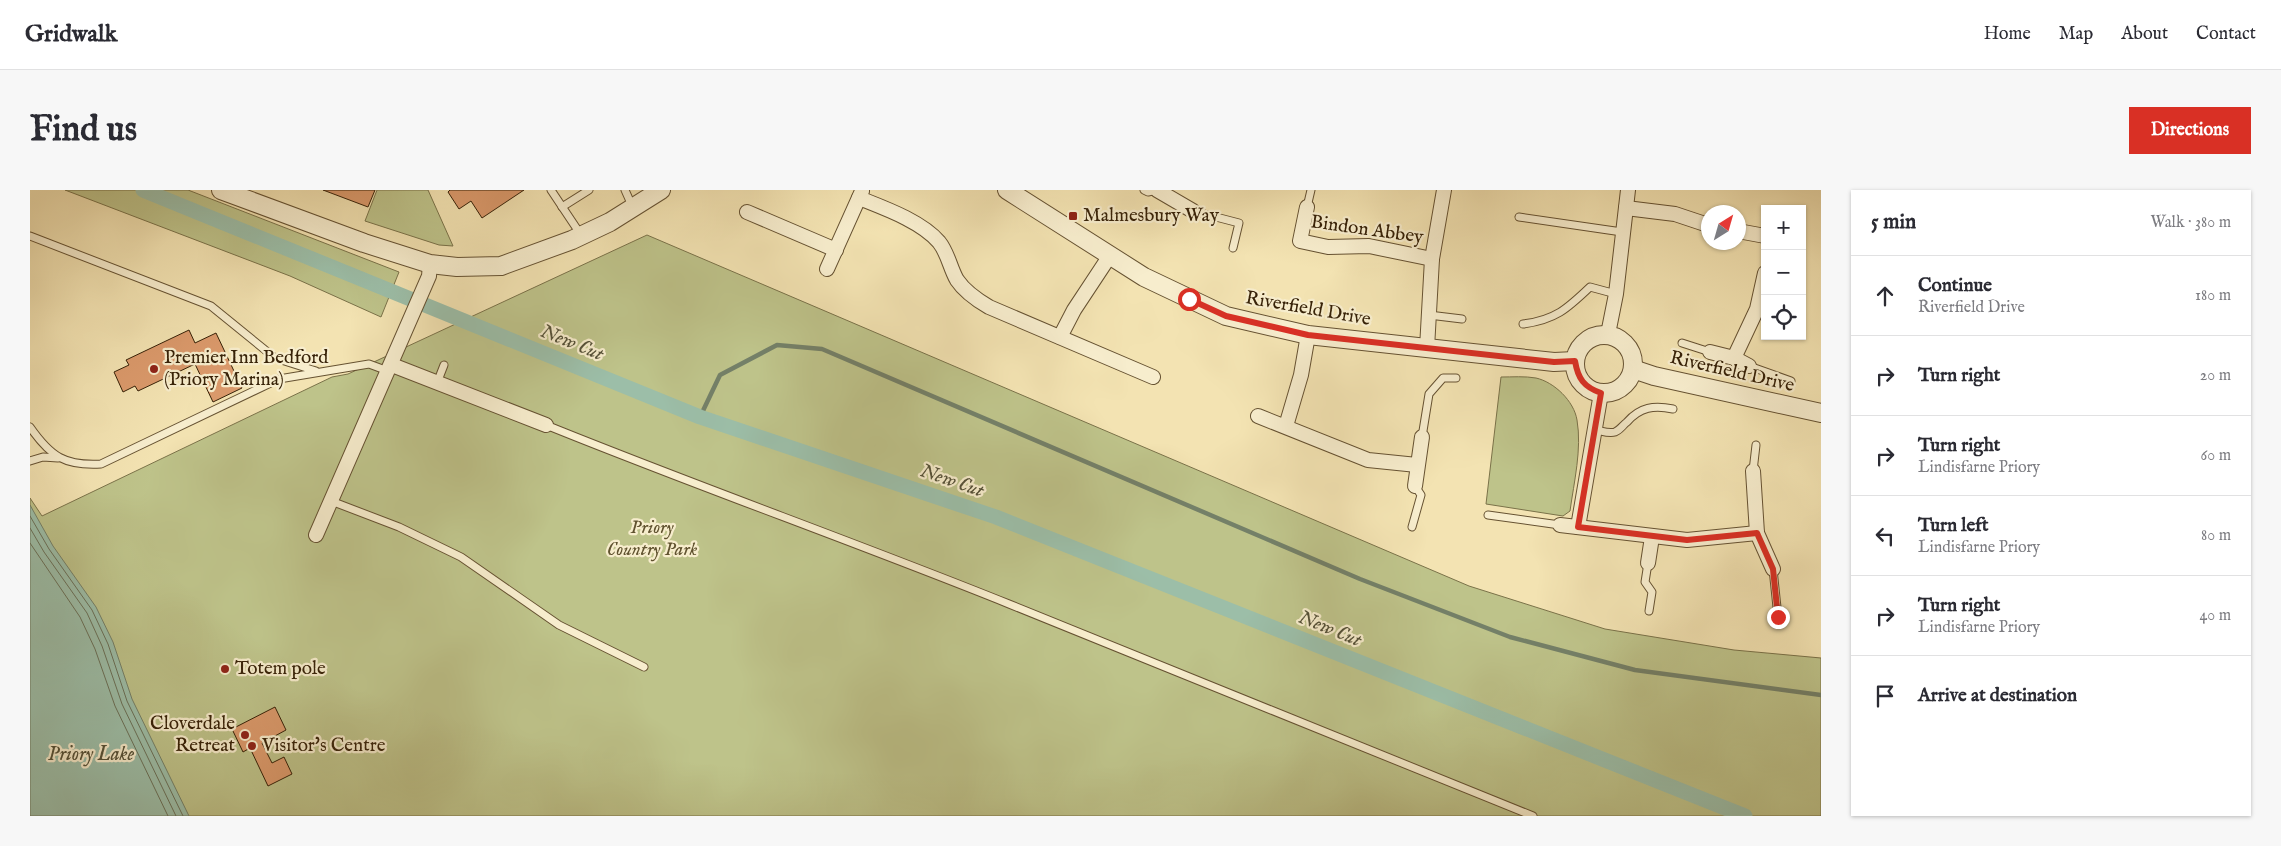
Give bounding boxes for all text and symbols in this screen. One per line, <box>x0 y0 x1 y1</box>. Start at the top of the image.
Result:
text: Gridwalk <box>25 19 117 50</box>
text: Home <box>1984 23 2031 46</box>
text: Map <box>2059 23 2093 46</box>
text: About <box>2121 23 2168 46</box>
text: Contact <box>2196 23 2256 46</box>
button: Directions <box>2129 107 2251 154</box>
text: Find us <box>30 108 137 153</box>
place label: Malmesbury Way <box>1083 204 1220 228</box>
north arrow <box>1701 205 1746 250</box>
map controls <box>1761 205 1806 340</box>
button: + <box>1761 205 1806 250</box>
text: 5 min <box>1871 209 1916 236</box>
marker: Malmesbury Way <box>1067 210 1079 222</box>
street label: Bindon Abbey <box>1309 210 1426 250</box>
text: Walk · 380 m <box>2150 213 2231 233</box>
button: − <box>1761 250 1806 295</box>
text: Continue <box>1918 274 1992 298</box>
icon: ahead <box>1871 282 1899 310</box>
street label: Riverfield Drive <box>1243 286 1373 332</box>
text: 180 m <box>2195 286 2231 306</box>
route start <box>1178 288 1201 311</box>
button: locate <box>1761 295 1806 340</box>
text: Riverfield Drive <box>1918 298 2025 318</box>
water label: New Cut <box>537 319 609 368</box>
place label: Premier Inn Bedford (Priory Marina) <box>164 346 329 392</box>
street label: Riverfield Drive <box>1668 346 1797 398</box>
icon: right <box>1871 362 1899 390</box>
marker: Premier Inn Bedford (Priory Marina) <box>148 363 160 375</box>
text: Turn right <box>1918 364 2000 388</box>
text: 20 m <box>2200 366 2231 386</box>
text: Turn right <box>1918 434 2000 458</box>
icon: right <box>1871 442 1899 470</box>
text: 60 m <box>2201 446 2231 466</box>
water label: New Cut <box>917 458 989 504</box>
text: Lindisfarne Priory <box>1918 458 2040 478</box>
text: Turn left <box>1918 514 1989 538</box>
park label: Priory Country Park <box>607 516 698 562</box>
icon: left <box>1871 522 1899 550</box>
text: 80 m <box>2201 526 2231 546</box>
text: Lindisfarne Priory <box>1918 538 2040 558</box>
text: Turn right <box>1918 594 2000 618</box>
icon: right <box>1871 602 1899 630</box>
water label: New Cut <box>1295 605 1367 654</box>
route end <box>1767 606 1790 629</box>
text: 40 m <box>2199 606 2231 626</box>
text: Lindisfarne Priory <box>1918 618 2040 638</box>
place label: Totem pole <box>235 657 326 681</box>
marker: Totem pole <box>219 663 231 675</box>
icon: arrive <box>1871 682 1899 710</box>
text: Arrive at destination <box>1918 684 2077 708</box>
place label: Cloverdale Retreat <box>150 712 235 758</box>
marker: Cloverdale Retreat <box>239 729 251 741</box>
place label: Visitor's Centre <box>261 734 386 758</box>
marker: Visitor's Centre <box>246 740 258 752</box>
water label: Priory Lake <box>48 742 135 767</box>

